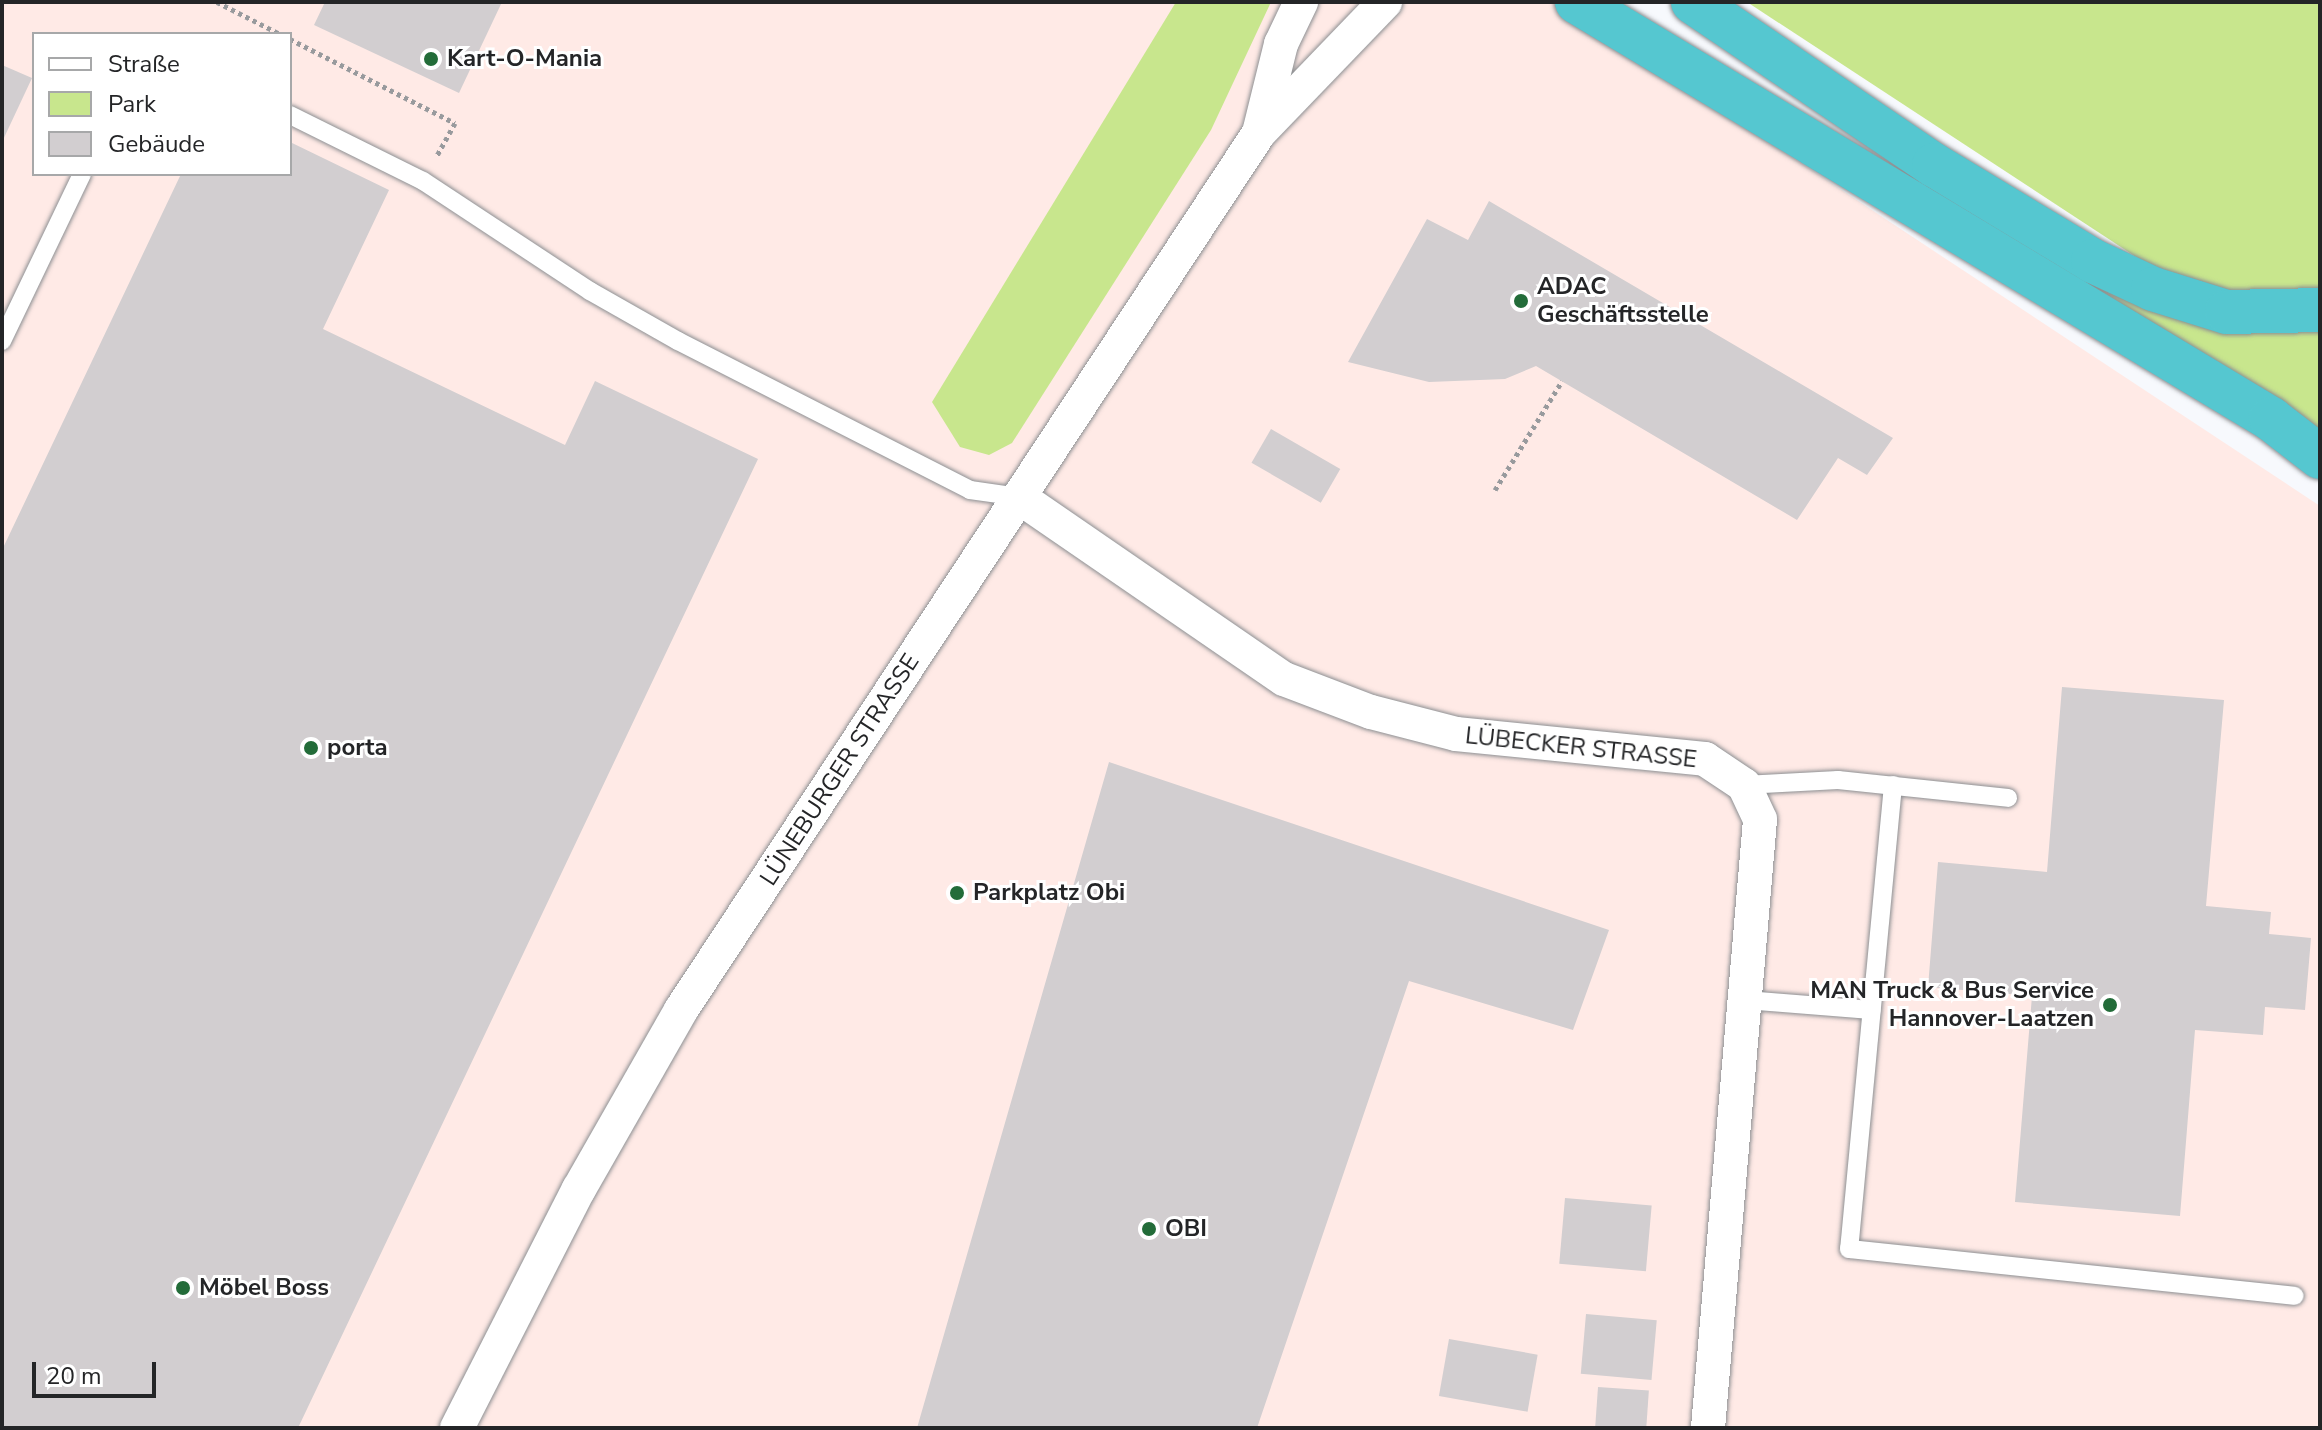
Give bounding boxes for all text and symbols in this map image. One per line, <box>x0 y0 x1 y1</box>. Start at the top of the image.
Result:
legend <box>32 32 292 176</box>
place label: Kart-O-Mania <box>447 45 602 73</box>
text: Straße <box>108 48 180 80</box>
marker: Kart-O-Mania <box>422 50 440 68</box>
text: Park <box>108 88 156 120</box>
text: Gebäude <box>108 128 205 160</box>
place label: ADAC Geschäftsstelle <box>1537 273 1709 329</box>
marker: ADAC Geschäftsstelle <box>1512 292 1530 310</box>
street label: LÜNEBURGER STRASSE <box>754 649 926 891</box>
street label: LÜBECKER STRASSE <box>1464 722 1698 774</box>
place label: porta <box>327 734 388 762</box>
marker: porta <box>302 739 320 757</box>
place label: Parkplatz Obi <box>973 879 1125 907</box>
marker: Parkplatz Obi <box>948 884 966 902</box>
place label: MAN Truck & Bus Service Hannover-Laatzen <box>1810 977 2094 1033</box>
marker: MAN Truck & Bus Service Hannover-Laatzen <box>2101 996 2119 1014</box>
place label: OBI <box>1165 1215 1207 1243</box>
marker: OBI <box>1140 1220 1158 1238</box>
place label: Möbel Boss <box>199 1274 329 1302</box>
marker: Möbel Boss <box>174 1279 192 1297</box>
scale bar <box>36 1346 160 1396</box>
text: 20 m <box>46 1360 102 1392</box>

